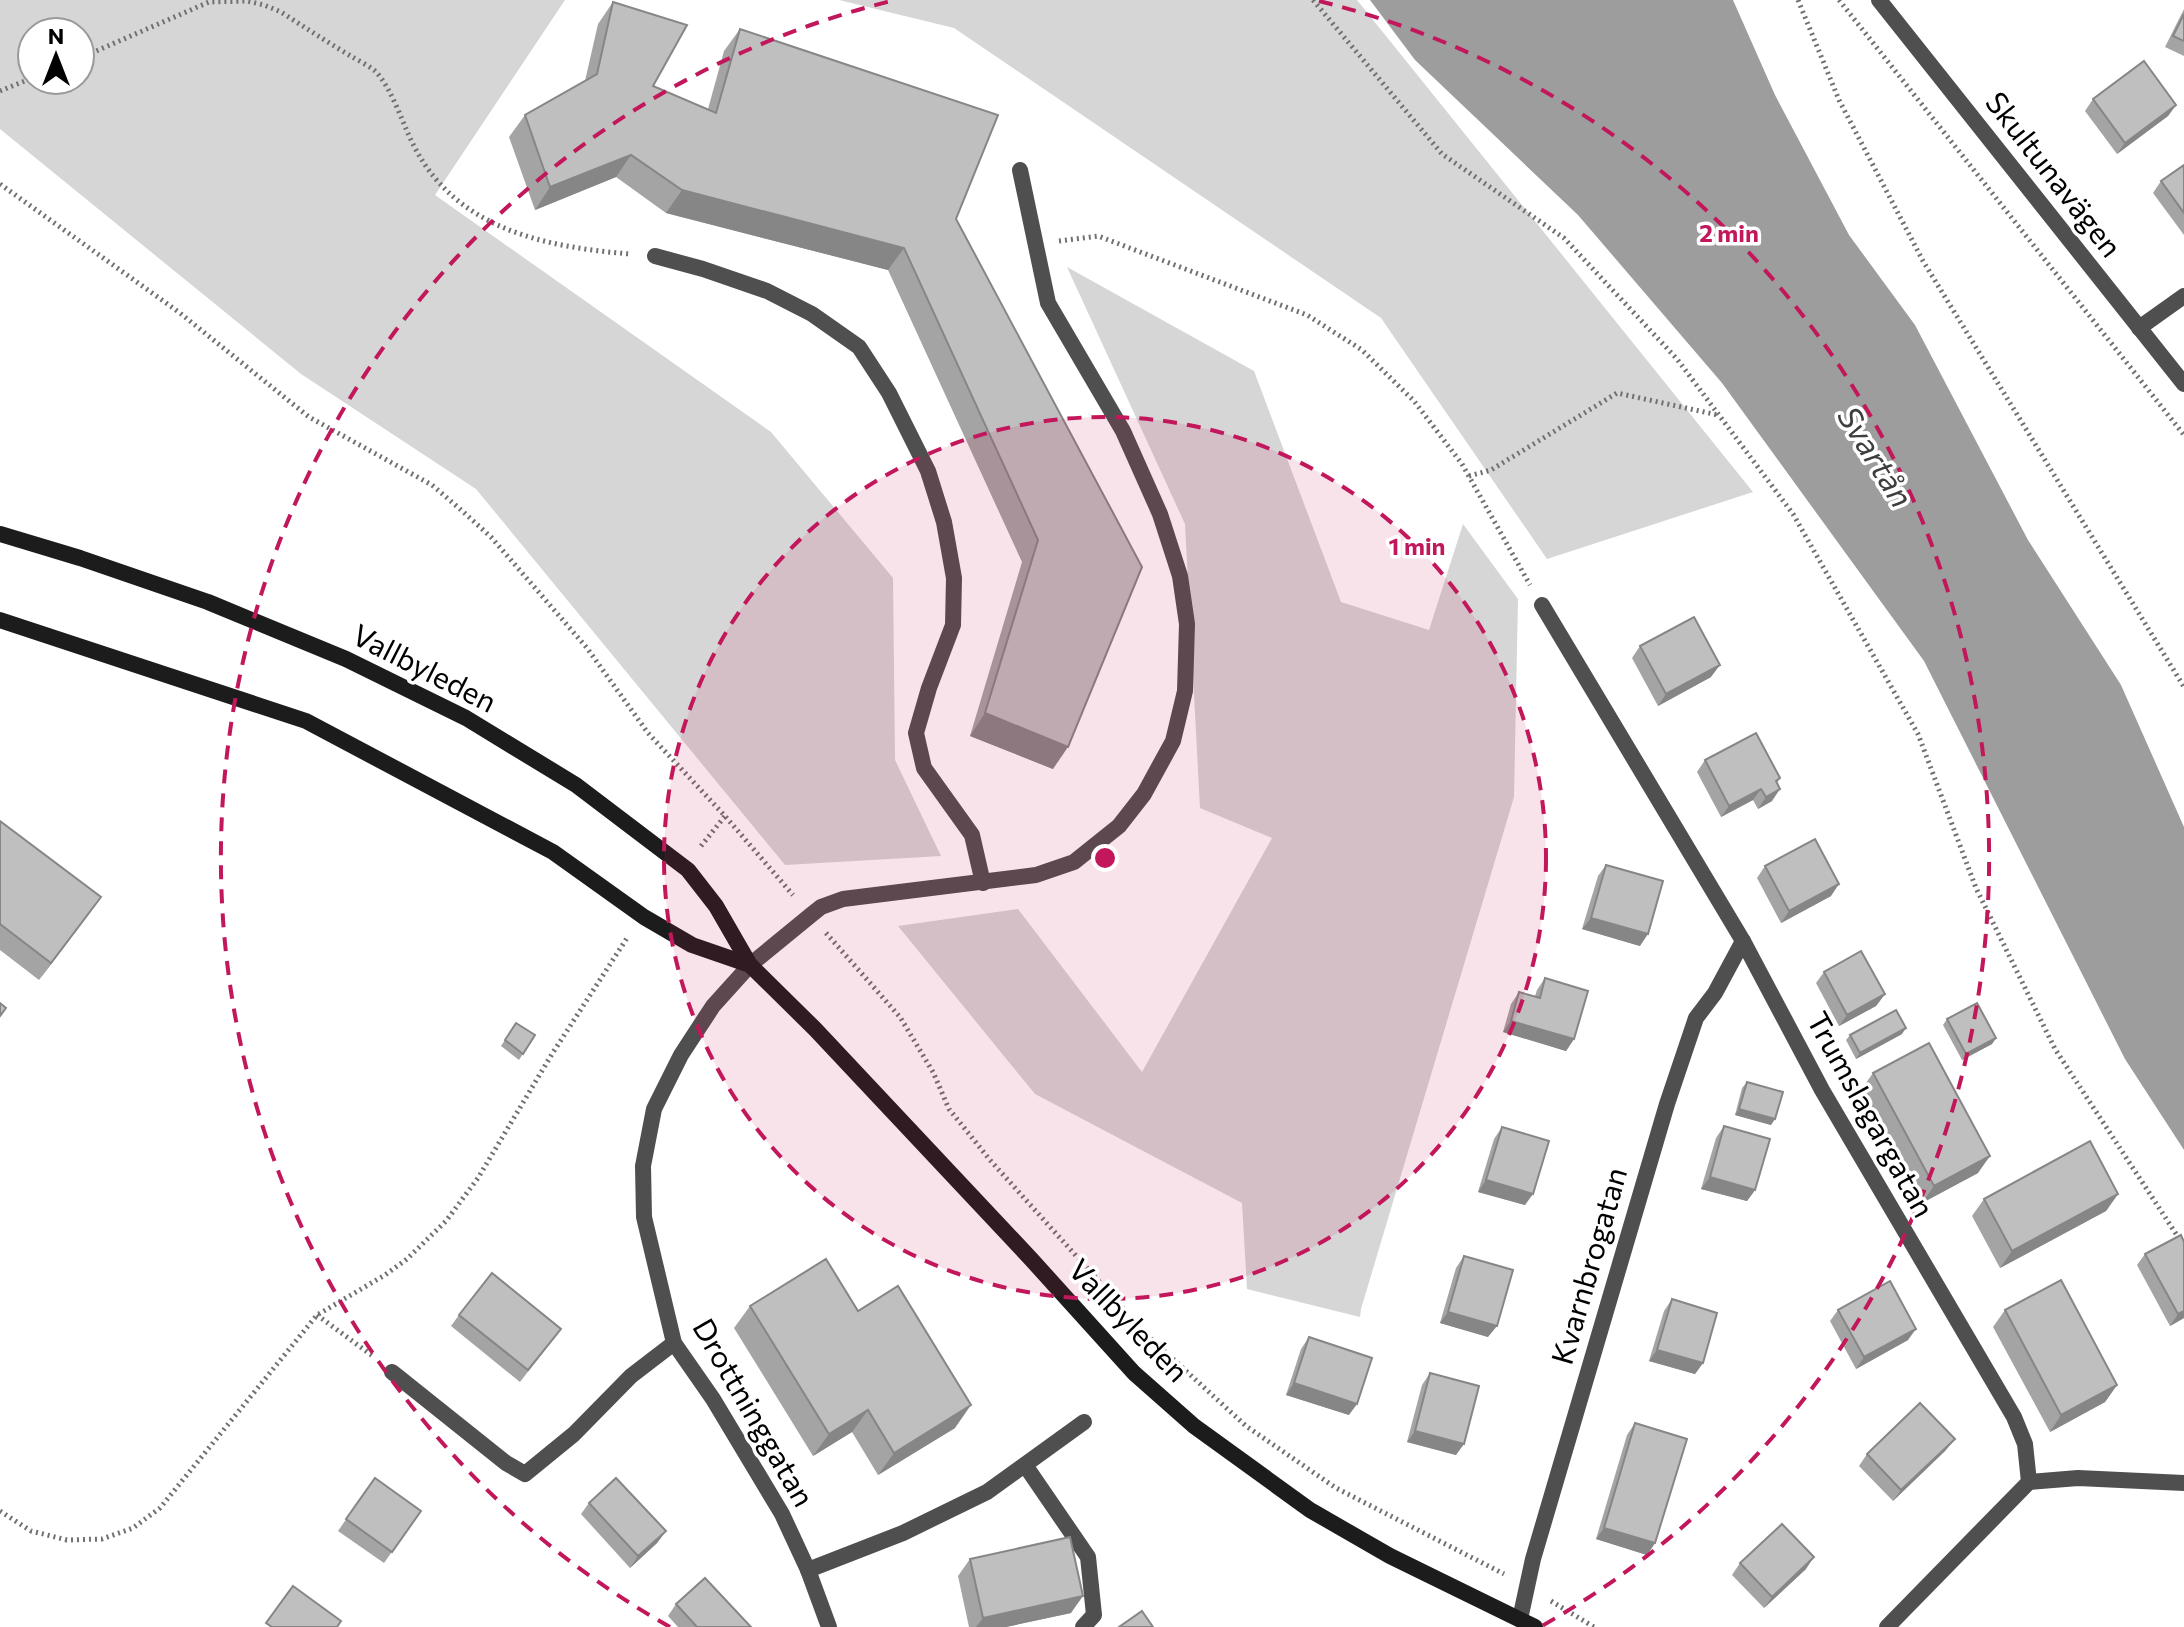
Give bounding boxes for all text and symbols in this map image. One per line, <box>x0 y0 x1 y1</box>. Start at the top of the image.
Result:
north arrow <box>16 16 96 96</box>
text: N <box>48 22 64 49</box>
street label: Skultunavägen <box>1979 83 2131 263</box>
text: 2 min <box>1699 218 1759 247</box>
water label: Svartån <box>1830 398 1923 514</box>
text: 1 min <box>1389 531 1445 560</box>
street label: Vallbyleden <box>347 615 503 719</box>
centre of rings <box>1091 844 1119 872</box>
street label: Trumslagargatan <box>1800 1005 1944 1223</box>
street label: Kvarnbrogatan <box>1542 1163 1633 1368</box>
street label: Vallbyleden <box>1062 1250 1198 1388</box>
street label: Drottninggatan <box>686 1311 824 1512</box>

